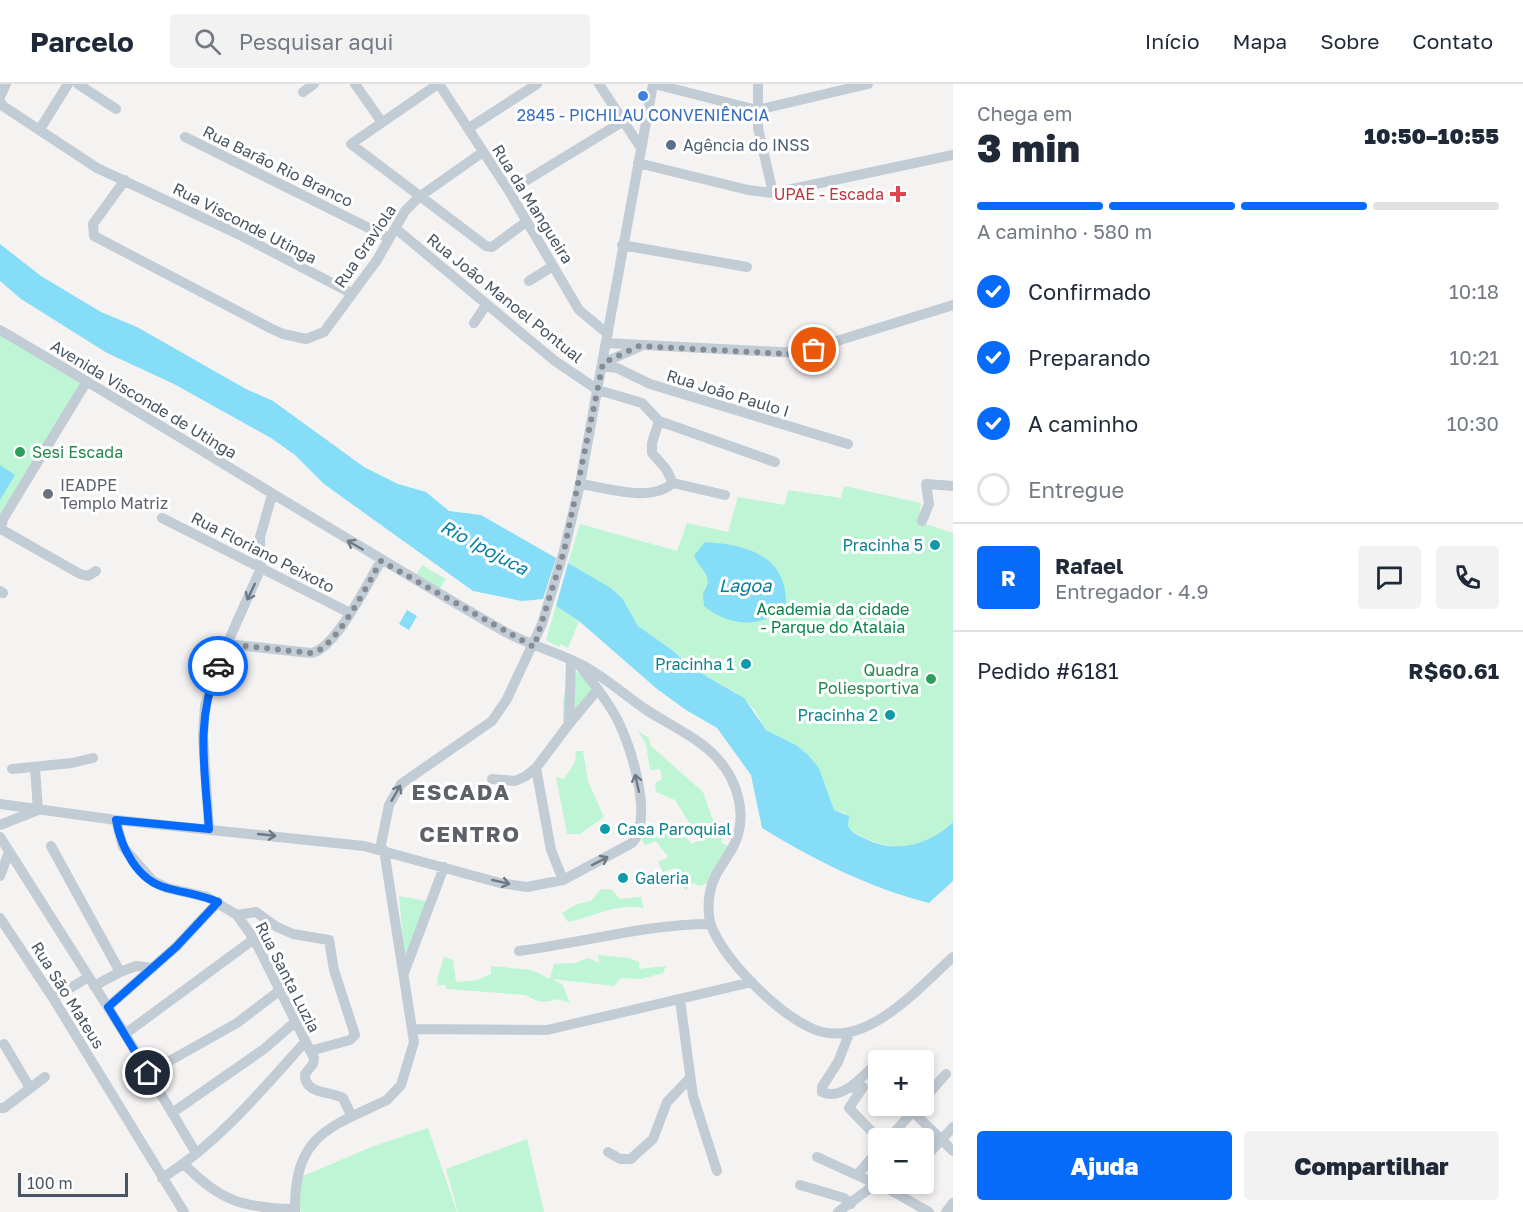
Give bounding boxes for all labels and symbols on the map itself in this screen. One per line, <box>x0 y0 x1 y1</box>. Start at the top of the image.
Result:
marker: 2845 - PICHILAU CONVENIÊNCIA <box>636 89 650 103</box>
place label: 2845 - PICHILAU CONVENIÊNCIA <box>517 105 769 125</box>
street label: Rua Barão Rio Branco <box>200 121 356 211</box>
place label: Agência do INSS <box>683 135 810 155</box>
marker: Agência do INSS <box>664 138 678 152</box>
street label: Rua da Mangueira <box>488 141 578 267</box>
street label: Rua Visconde Utinga <box>170 178 320 268</box>
place label: UPAE - Escada <box>774 184 884 204</box>
marker: UPAE - Escada <box>889 185 907 203</box>
street label: Rua Graviola <box>330 200 400 292</box>
street label: Rua João Manoel Pontual <box>423 229 587 367</box>
pin <box>788 324 839 375</box>
street label: Avenida Visconde de Utinga <box>47 335 241 463</box>
street label: Rua João Paulo I <box>664 365 792 421</box>
place label: Sesi Escada <box>32 442 123 462</box>
marker: Sesi Escada <box>13 445 27 459</box>
place label: IEADPE Templo Matriz <box>60 475 168 513</box>
marker: IEADPE Templo Matriz <box>41 487 55 501</box>
street label: Rua Floriano Peixoto <box>188 507 338 597</box>
water label: Rio Ipojuca <box>437 515 533 580</box>
place label: Pracinha 5 <box>842 535 923 555</box>
marker: Pracinha 5 <box>928 538 942 552</box>
one-way arrow <box>347 539 364 551</box>
water label: Lagoa <box>719 574 772 596</box>
one-way arrow <box>244 583 256 601</box>
park label: Academia da cidade - Parque do Atalaia <box>757 599 909 637</box>
courier <box>188 636 248 696</box>
place label: Pracinha 1 <box>655 654 734 674</box>
marker: Pracinha 1 <box>739 657 753 671</box>
place label: Quadra Poliesportiva <box>818 660 919 698</box>
marker: Quadra Poliesportiva <box>924 672 938 686</box>
place label: Pracinha 2 <box>797 705 878 725</box>
marker: Pracinha 2 <box>883 708 897 722</box>
one-way arrow <box>631 774 643 793</box>
district label: ESCADA <box>411 778 511 805</box>
one-way arrow <box>390 785 402 802</box>
place label: Casa Paroquial <box>617 819 731 839</box>
district label: CENTRO <box>419 820 521 847</box>
marker: Casa Paroquial <box>598 822 612 836</box>
one-way arrow <box>257 830 277 841</box>
one-way arrow <box>590 855 608 866</box>
place label: Galeria <box>635 868 689 888</box>
marker: Galeria <box>616 871 630 885</box>
one-way arrow <box>491 877 510 889</box>
street label: Rua Santa Luzia <box>251 918 325 1036</box>
street label: Rua São Mateus <box>27 938 109 1052</box>
pin <box>122 1047 173 1098</box>
scale bar <box>18 1170 128 1198</box>

